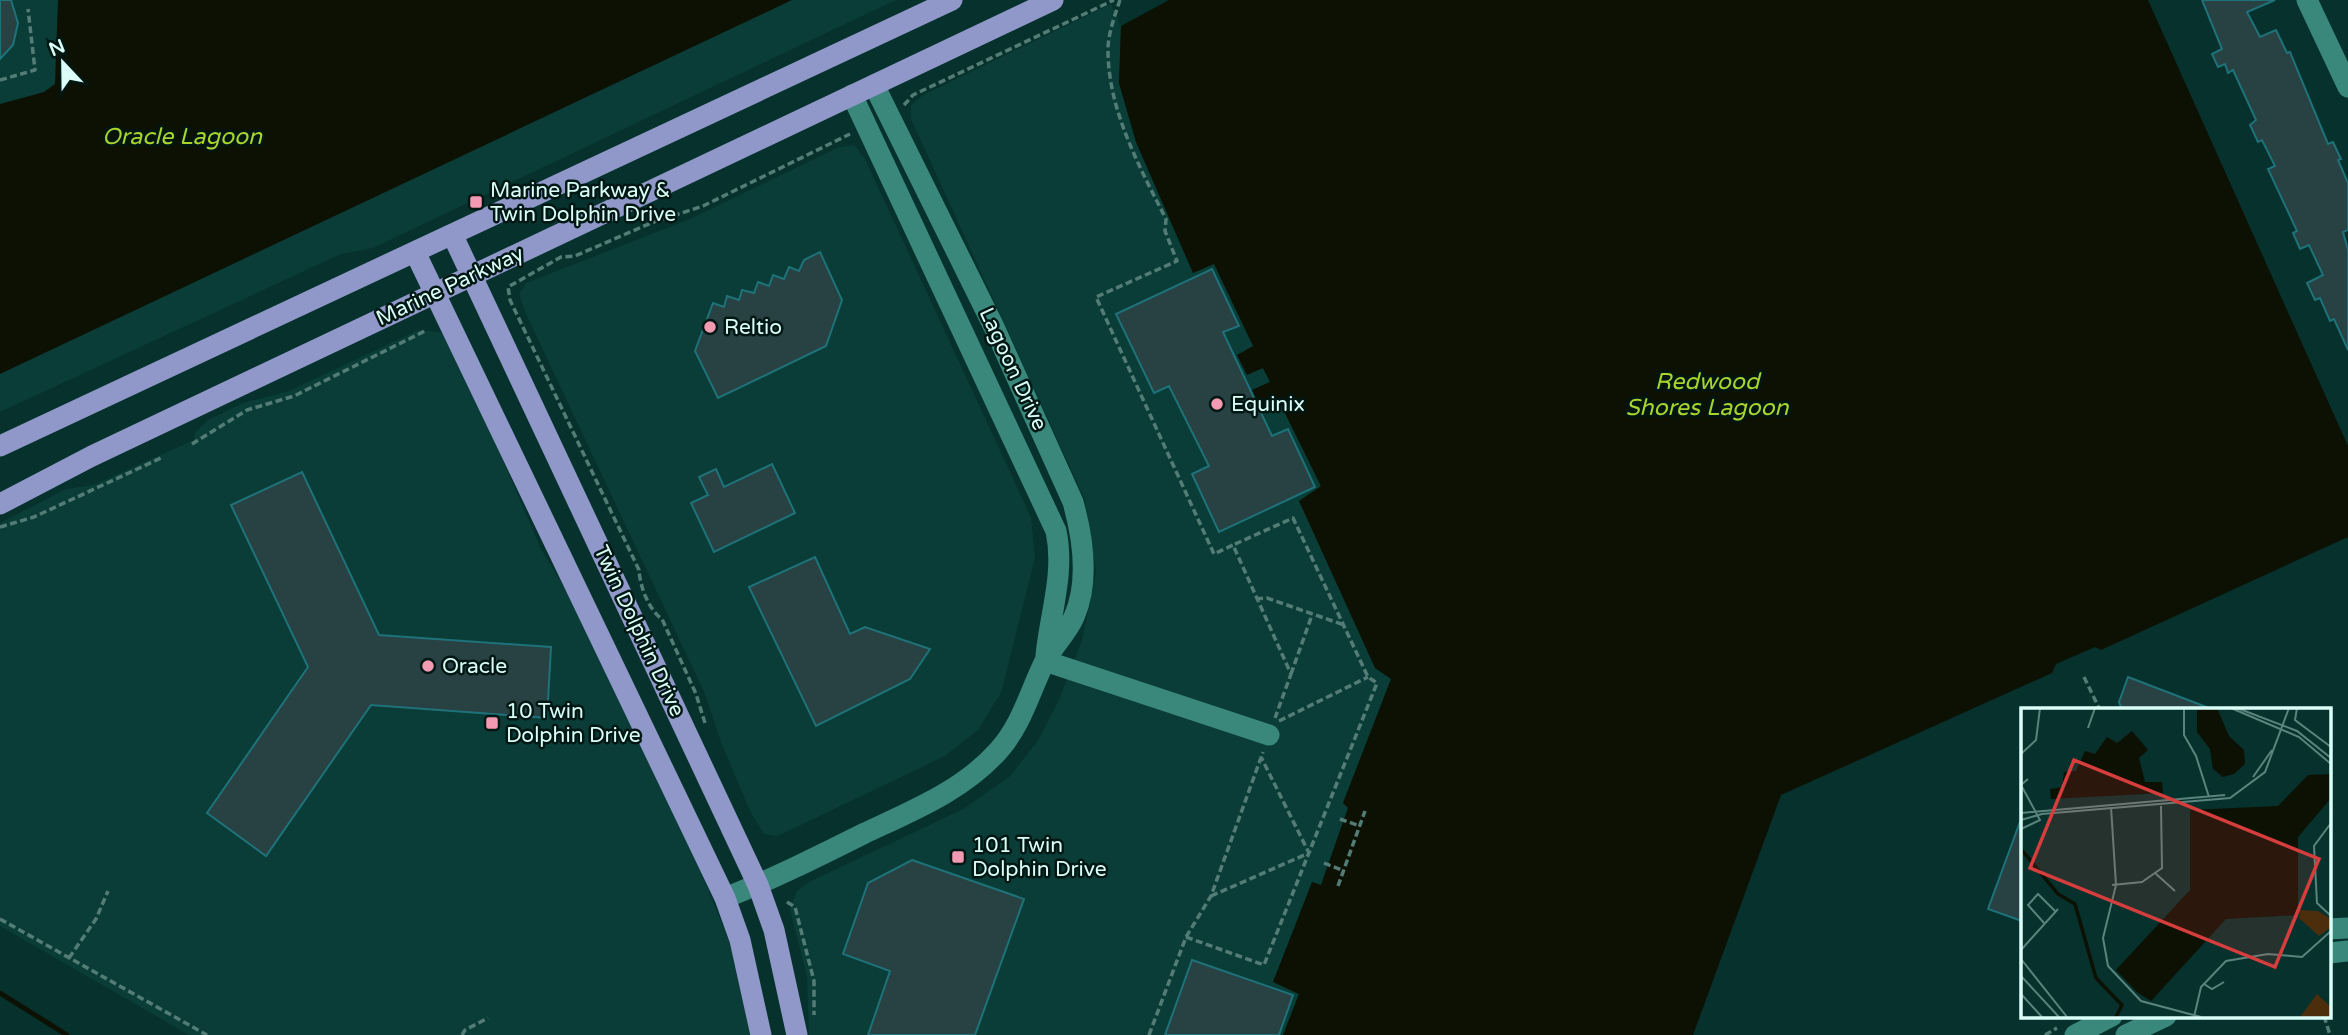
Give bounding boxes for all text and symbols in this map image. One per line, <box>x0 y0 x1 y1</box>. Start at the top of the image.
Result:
north arrow <box>28 28 98 98</box>
text: N <box>46 35 68 61</box>
water label: Oracle Lagoon <box>102 123 263 151</box>
place label: Marine Parkway & Twin Dolphin Drive <box>490 178 676 227</box>
marker: Marine Parkway & Twin Dolphin Drive <box>468 194 484 210</box>
street label: Marine Parkway <box>372 241 528 331</box>
street label: Lagoon Drive <box>974 304 1052 434</box>
place label: Reltio <box>724 315 782 340</box>
marker: Reltio <box>702 319 718 335</box>
water label: Redwood Shores Lagoon <box>1625 368 1790 422</box>
place label: Equinix <box>1231 392 1305 417</box>
marker: Equinix <box>1209 396 1225 412</box>
street label: Twin Dolphin Drive <box>588 541 690 721</box>
place label: Oracle <box>442 654 507 679</box>
marker: Oracle <box>420 658 436 674</box>
place label: 10 Twin Dolphin Drive <box>506 699 641 748</box>
inset map <box>2021 708 2330 1018</box>
marker: 10 Twin Dolphin Drive <box>484 715 500 731</box>
place label: 101 Twin Dolphin Drive <box>972 833 1107 882</box>
marker: 101 Twin Dolphin Drive <box>950 849 966 865</box>

